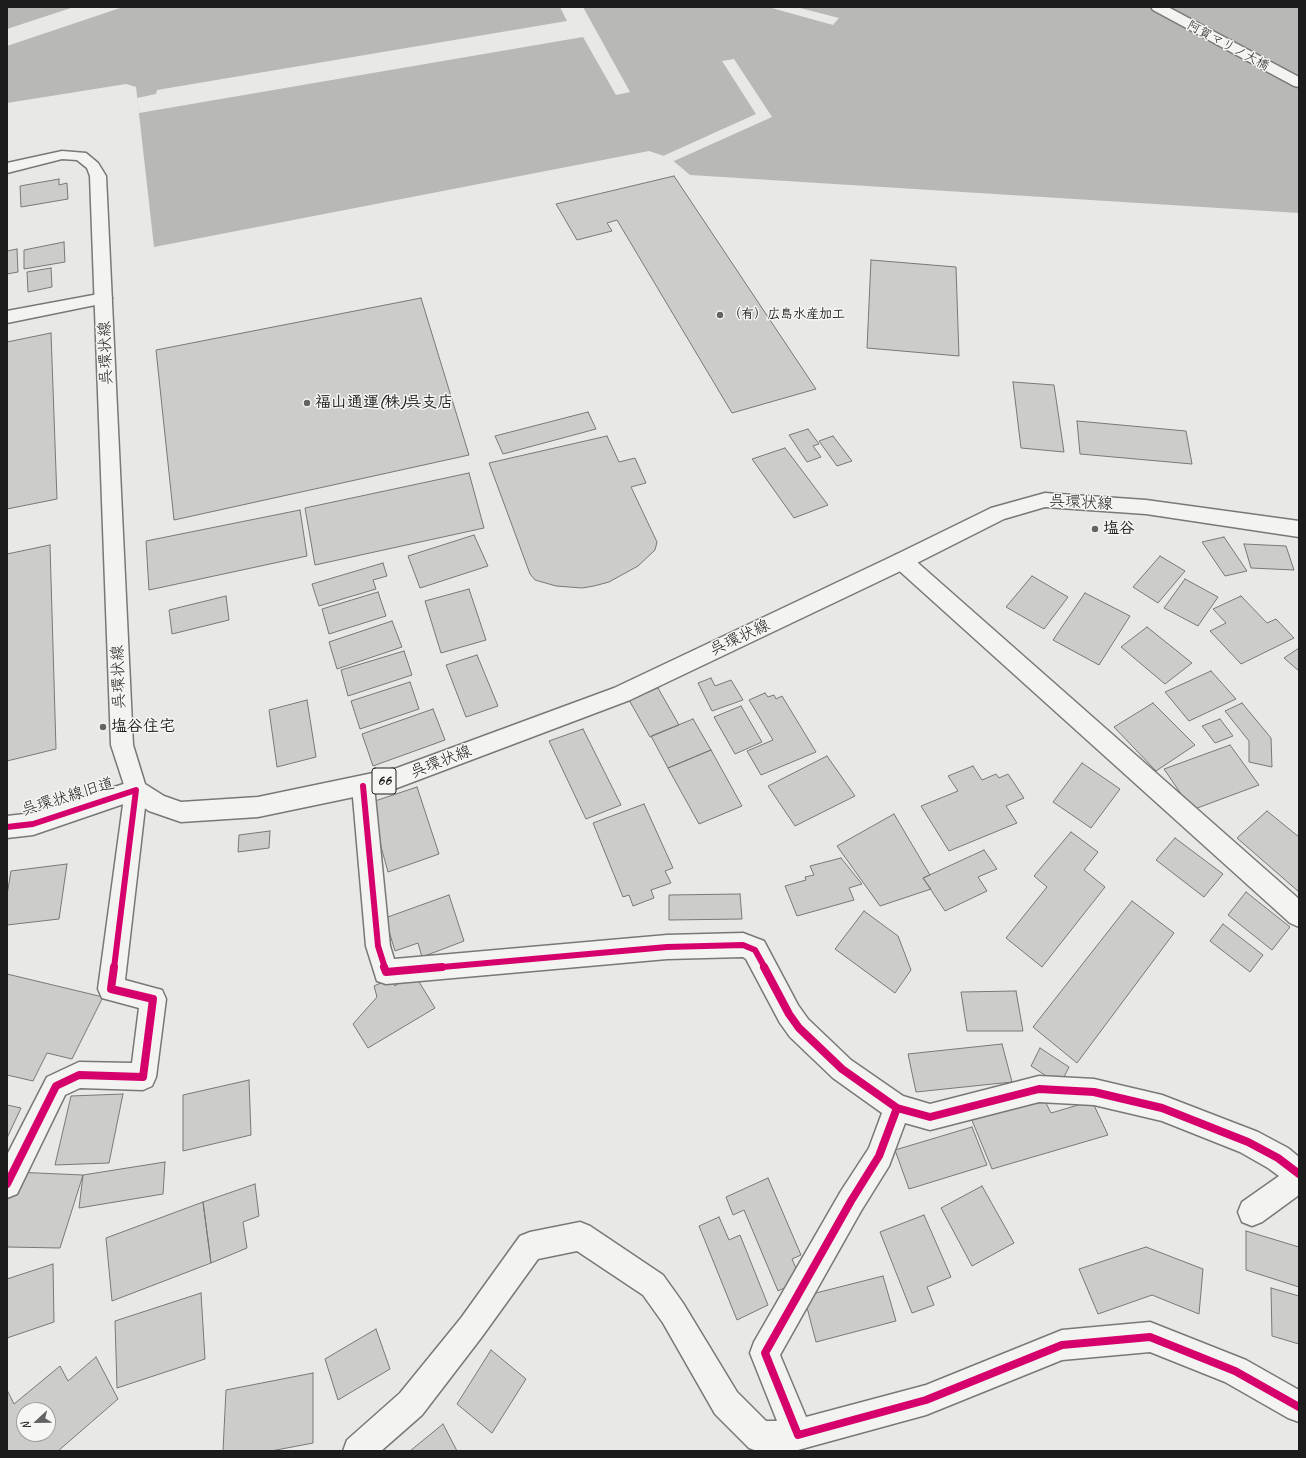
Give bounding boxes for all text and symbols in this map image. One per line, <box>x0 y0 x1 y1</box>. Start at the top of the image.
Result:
street label: 阿賀マリノ大橋 <box>1184 18 1272 74</box>
place label: （有）広島水産加工 <box>728 307 845 323</box>
marker: （有）広島水産加工 <box>715 310 725 320</box>
street label: 呉環状線 <box>95 321 117 385</box>
place label: 福山通運(株)呉支店 <box>315 393 454 413</box>
marker: 福山通運(株)呉支店 <box>302 398 312 408</box>
street label: 呉環状線 <box>1049 492 1113 514</box>
place label: 塩谷 <box>1103 519 1135 539</box>
marker: 塩谷 <box>1090 524 1100 534</box>
street label: 呉環状線 <box>707 616 773 660</box>
street label: 呉環状線 <box>108 645 130 709</box>
place label: 塩谷住宅 <box>111 717 175 737</box>
marker: 塩谷住宅 <box>98 722 108 732</box>
street label: 呉環状線 <box>408 742 474 782</box>
road number: 66 <box>372 768 396 794</box>
street label: 呉環状線旧道 <box>19 774 117 820</box>
north arrow <box>16 1402 56 1442</box>
text: N <box>18 1420 34 1432</box>

